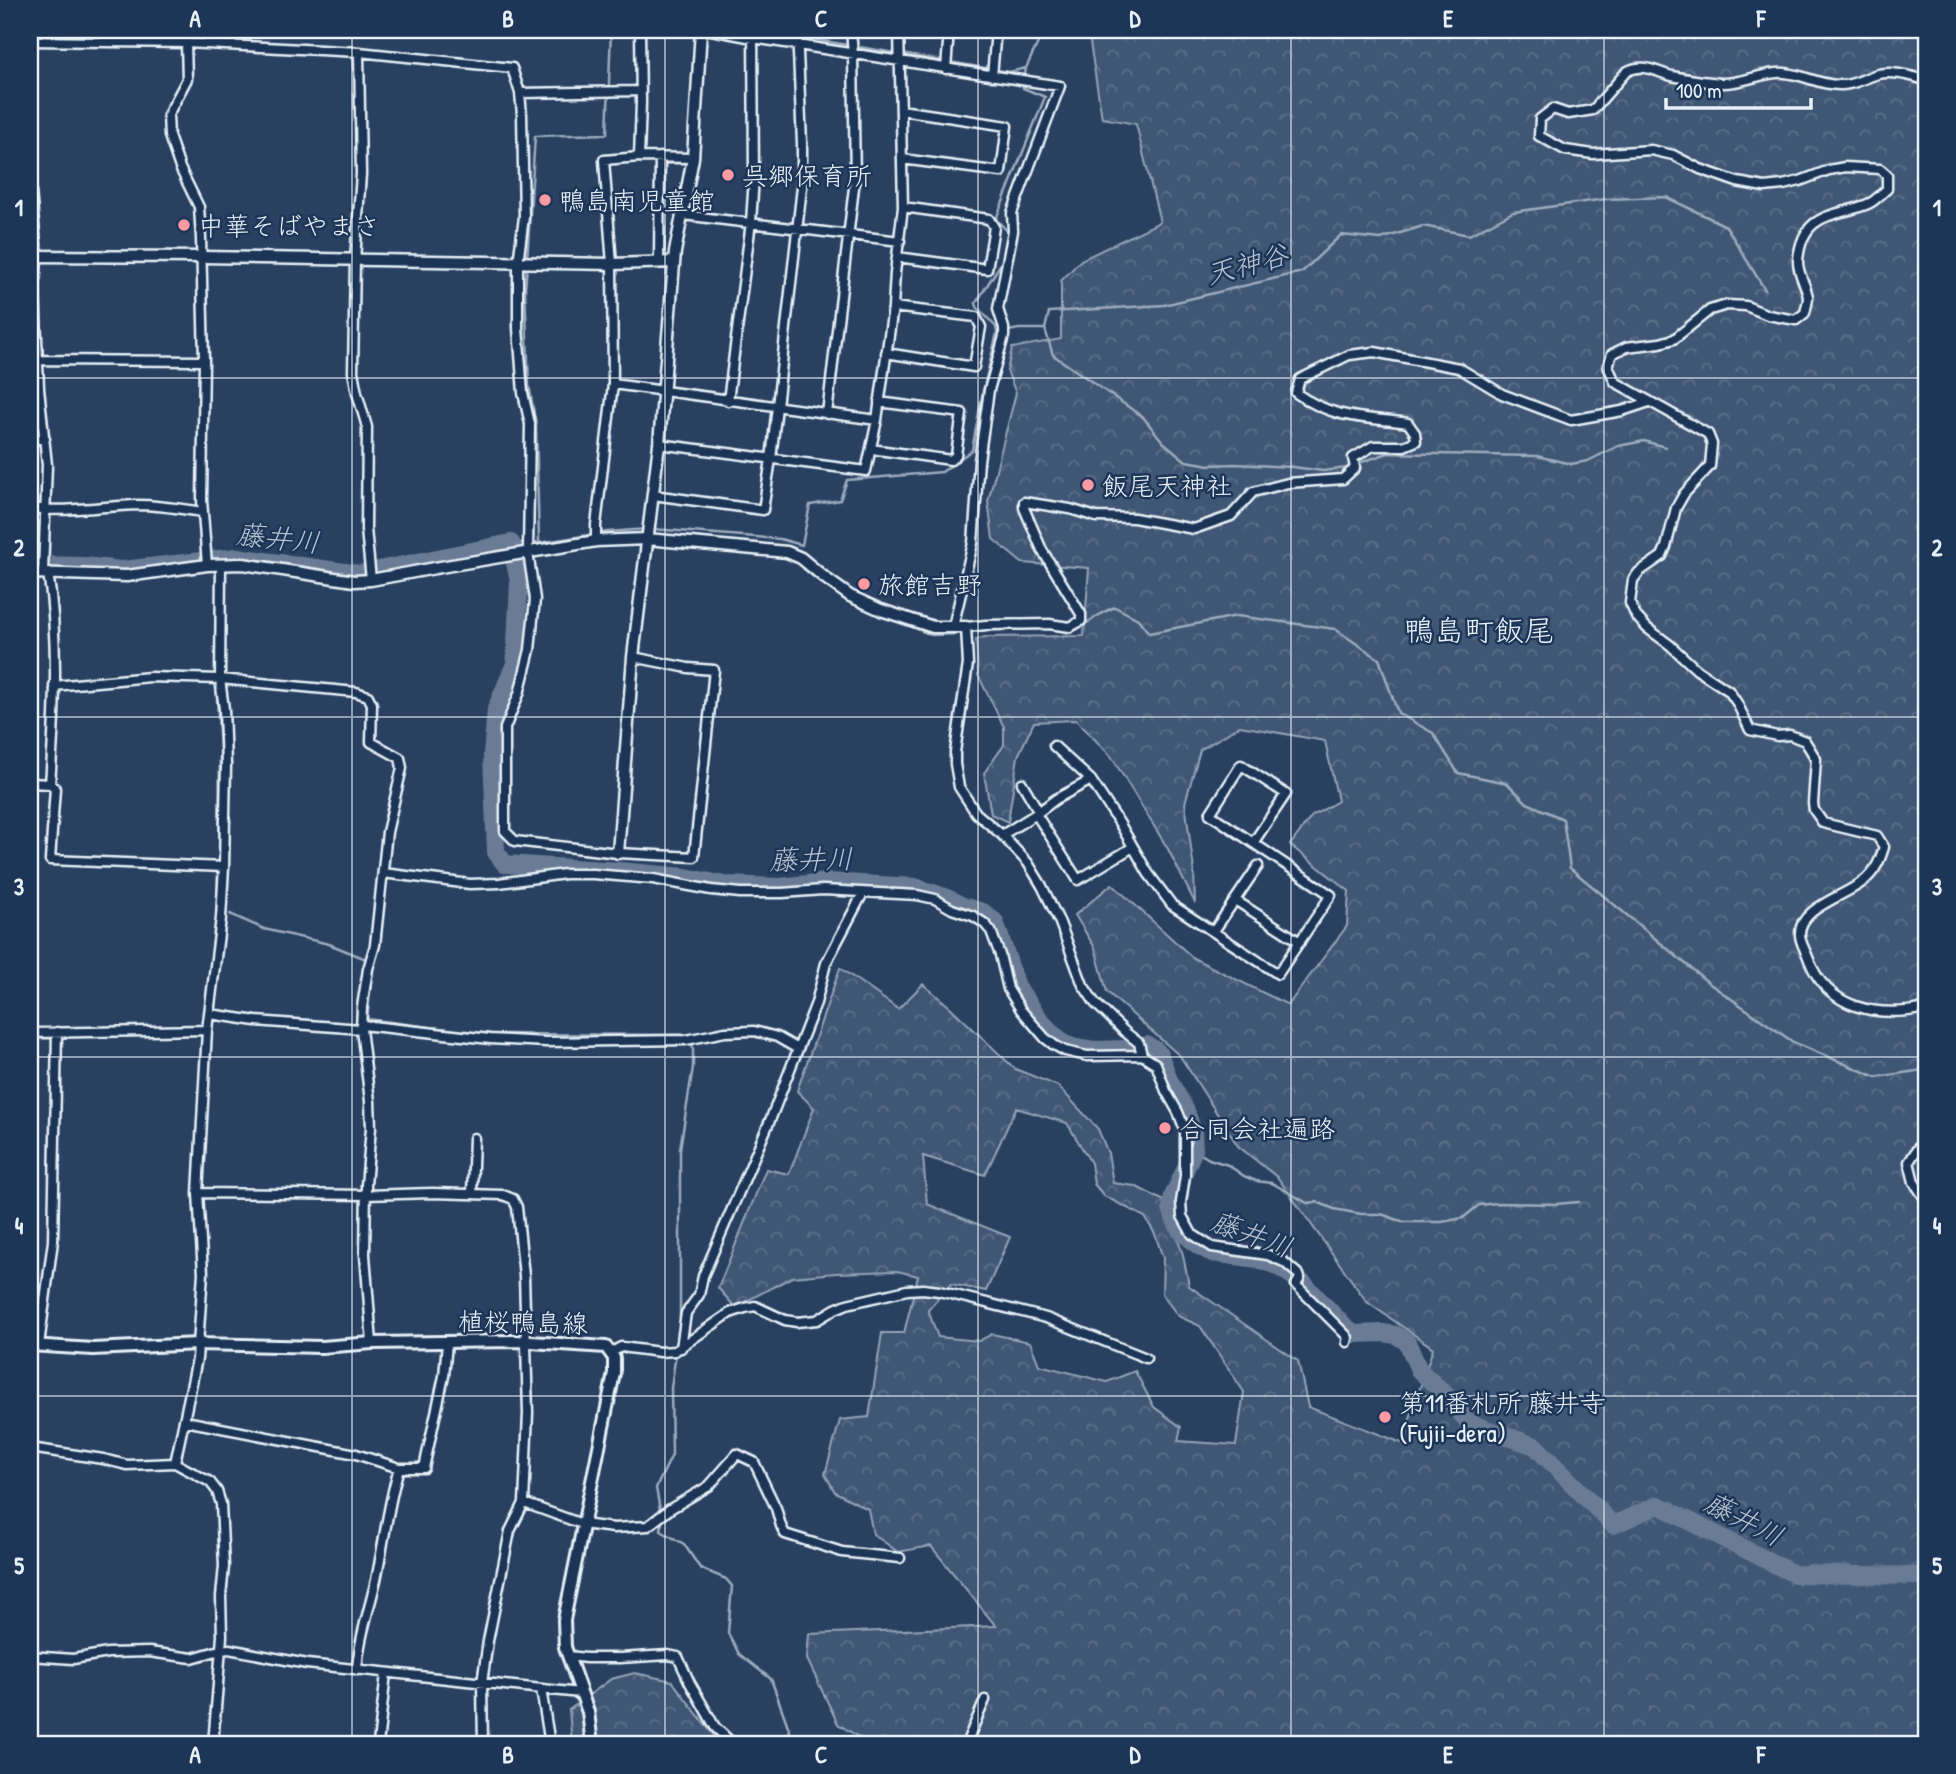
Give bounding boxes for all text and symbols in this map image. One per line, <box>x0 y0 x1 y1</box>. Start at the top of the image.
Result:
text: A <box>189 3 201 34</box>
text: B <box>502 3 514 34</box>
text: C <box>815 3 827 34</box>
text: D <box>1130 3 1142 34</box>
text: E <box>1443 3 1454 34</box>
text: F <box>1756 3 1767 34</box>
scale bar <box>1666 66 1811 110</box>
text: 100 m <box>1676 76 1722 105</box>
place label: 呉郷保育所 <box>742 158 872 193</box>
marker: 呉郷保育所 <box>720 167 736 183</box>
place label: 鴨島南児童館 <box>559 183 715 218</box>
text: 1 <box>15 192 23 223</box>
marker: 鴨島南児童館 <box>537 192 553 208</box>
text: 1 <box>1933 192 1941 223</box>
place label: 中華そばやまさ <box>198 208 380 243</box>
marker: 中華そばやまさ <box>176 217 192 233</box>
water label: 天神谷 <box>1202 235 1293 293</box>
place label: 飯尾天神社 <box>1102 468 1232 503</box>
marker: 飯尾天神社 <box>1080 477 1096 493</box>
water label: 藤井川 <box>234 515 322 561</box>
text: 2 <box>14 532 25 563</box>
text: 2 <box>1932 532 1943 563</box>
place label: 旅館吉野 <box>878 567 982 602</box>
marker: 旅館吉野 <box>856 576 872 592</box>
district label: 鴨島町飯尾 <box>1404 610 1554 650</box>
water label: 藤井川 <box>769 839 853 879</box>
text: 3 <box>14 871 24 902</box>
text: 3 <box>1932 871 1942 902</box>
place label: 合同会社遍路 <box>1179 1111 1335 1146</box>
marker: 合同会社遍路 <box>1157 1120 1173 1136</box>
water label: 藤井川 <box>1206 1202 1298 1266</box>
text: 4 <box>15 1210 24 1241</box>
text: 4 <box>1933 1210 1942 1241</box>
street label: 植桜鴨島線 <box>458 1303 588 1341</box>
place label: 第11番札所 藤井寺 (Fujii-dera) <box>1399 1385 1606 1450</box>
marker: 第11番札所 藤井寺 (Fujii-dera) <box>1377 1409 1393 1425</box>
water label: 藤井川 <box>1698 1483 1790 1555</box>
text: 5 <box>14 1550 24 1581</box>
text: 5 <box>1932 1550 1942 1581</box>
text: A <box>189 1739 201 1770</box>
text: B <box>502 1739 514 1770</box>
text: C <box>815 1739 827 1770</box>
text: D <box>1130 1739 1142 1770</box>
text: E <box>1443 1739 1454 1770</box>
text: F <box>1756 1739 1767 1770</box>

